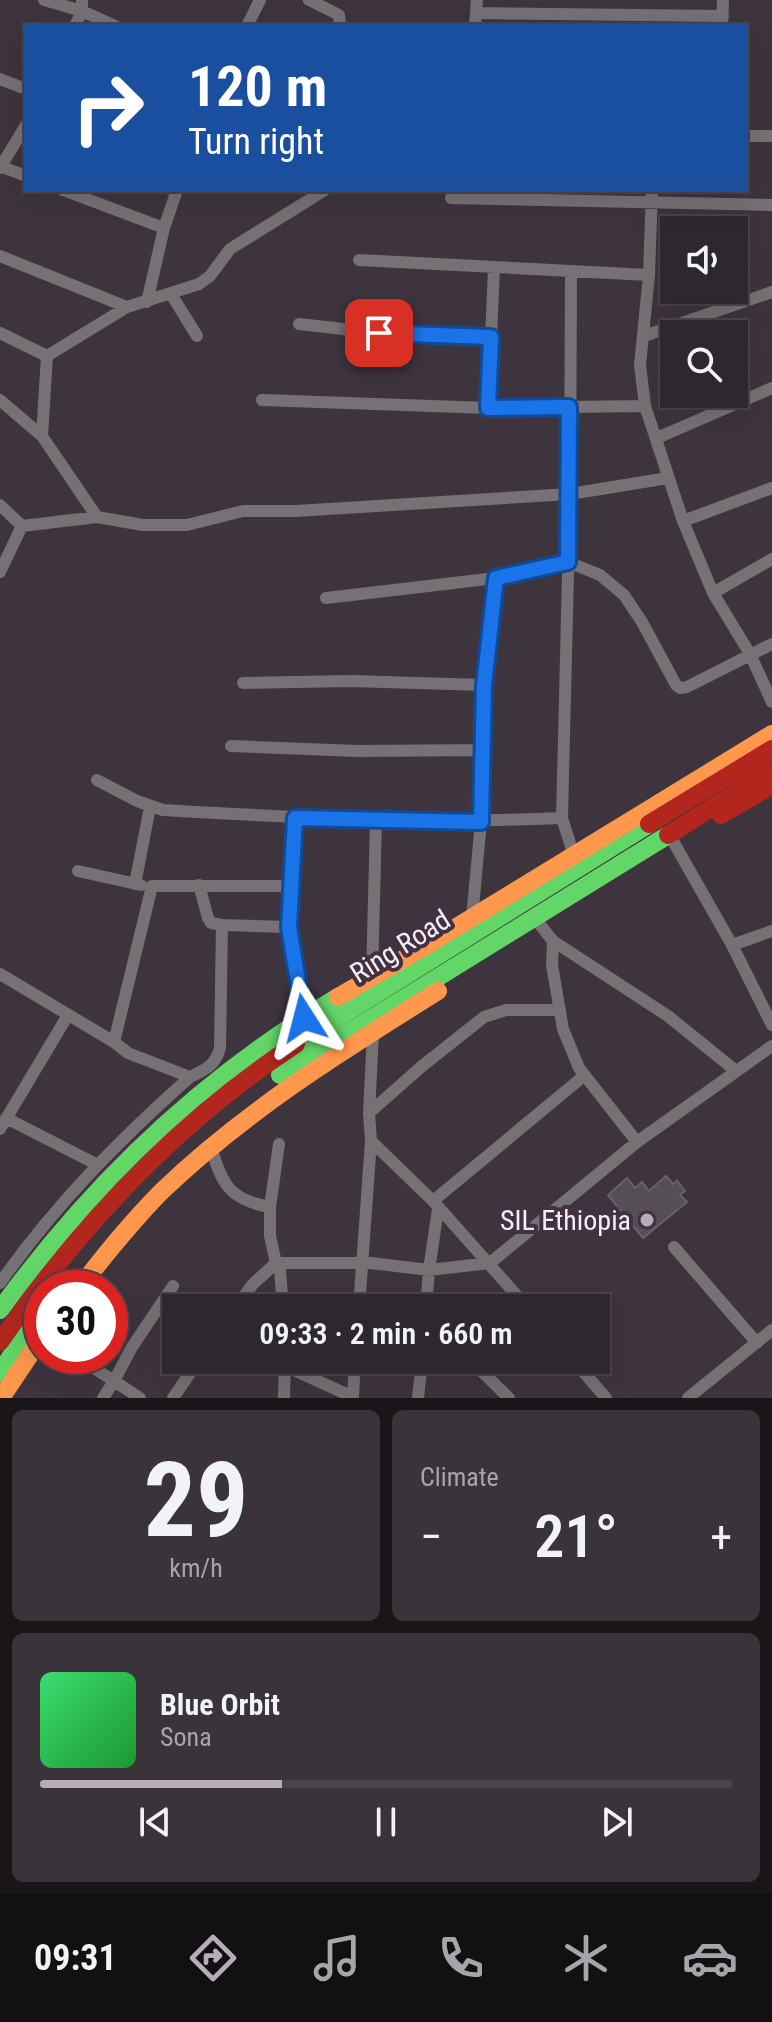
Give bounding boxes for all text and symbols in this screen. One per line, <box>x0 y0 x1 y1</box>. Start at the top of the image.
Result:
text: 120 m <box>188 54 327 120</box>
icon: right <box>56 56 160 160</box>
text: Turn right <box>188 121 324 163</box>
map controls <box>660 216 748 408</box>
button: sound <box>660 216 748 304</box>
pin <box>345 299 413 367</box>
icon: arrive <box>357 311 401 355</box>
button: search <box>660 320 748 408</box>
street label: Ring Road <box>344 903 456 990</box>
position arrow <box>262 976 346 1060</box>
place label: SIL Ethiopia <box>500 1204 631 1237</box>
marker: SIL Ethiopia <box>638 1211 656 1229</box>
speed limit sign: 30 <box>24 1270 128 1374</box>
text: 09:33 · 2 min · 660 m <box>259 1316 513 1351</box>
text: 29 <box>143 1440 249 1561</box>
text: Climate <box>420 1462 499 1492</box>
text: 21° <box>534 1501 618 1572</box>
text: − <box>420 1511 442 1563</box>
text: + <box>710 1511 732 1563</box>
text: km/h <box>169 1553 223 1583</box>
text: Blue Orbit <box>160 1687 280 1722</box>
text: Sona <box>160 1722 212 1752</box>
icon: previous <box>133 1800 177 1844</box>
icon: pause <box>364 1800 408 1844</box>
icon: next <box>595 1800 639 1844</box>
icon: directions <box>185 1930 241 1986</box>
icon: music <box>309 1930 365 1986</box>
icon: phone <box>433 1930 489 1986</box>
icon: climate <box>558 1930 614 1986</box>
icon: car <box>682 1930 738 1986</box>
text: 09:31 <box>34 1937 117 1979</box>

